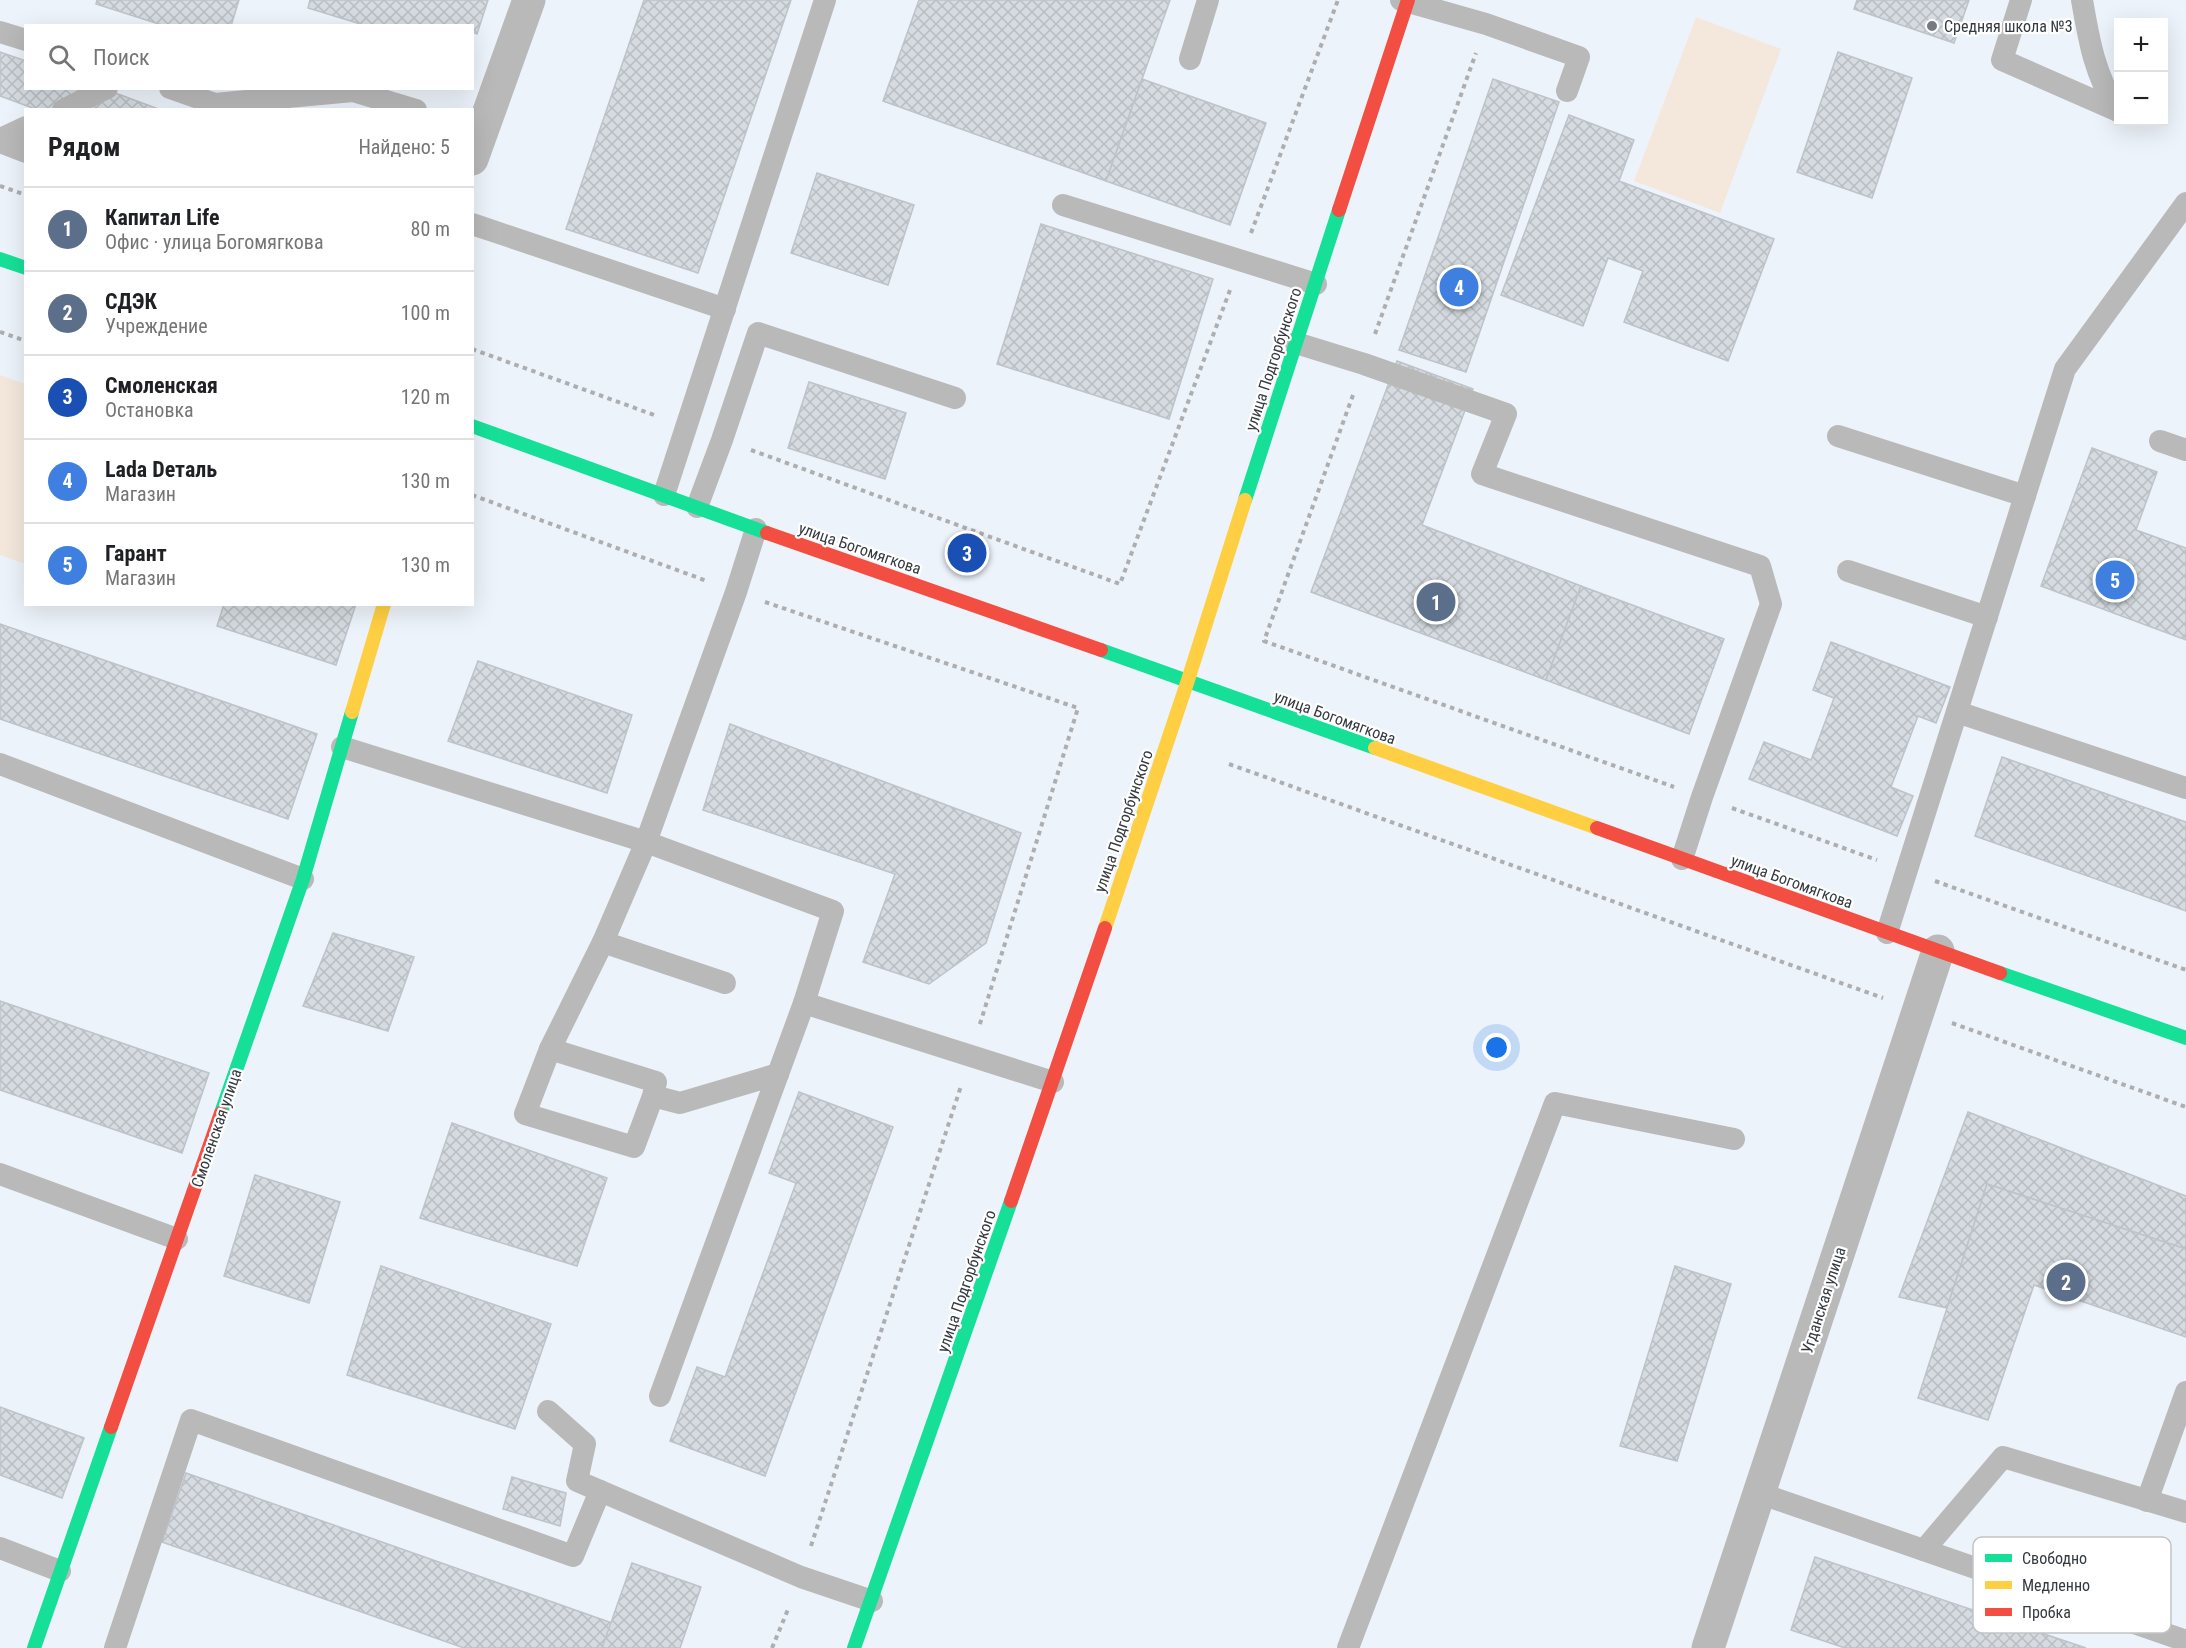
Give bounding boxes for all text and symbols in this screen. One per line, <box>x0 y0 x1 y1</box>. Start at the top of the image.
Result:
place label: Средняя школа №3 <box>1944 17 2073 36</box>
map controls <box>2114 18 2168 126</box>
button: + <box>2114 18 2168 72</box>
marker: Средняя школа №3 <box>1925 19 1939 33</box>
search box <box>24 24 474 90</box>
icon: search <box>45 41 78 74</box>
text: Поиск <box>93 45 150 70</box>
button: − <box>2114 72 2168 126</box>
text: Рядом <box>48 132 120 162</box>
text: Найдено: 5 <box>358 135 450 159</box>
text: Капитал Life <box>105 205 220 230</box>
text: 1 <box>62 217 73 241</box>
text: 80 m <box>411 217 450 241</box>
text: Офис · улица Богомягкова <box>105 230 323 254</box>
pin: 4 <box>1440 264 1478 310</box>
street label: улица Подгорбунского <box>1241 285 1306 433</box>
text: СДЭК <box>105 289 157 314</box>
text: 2 <box>62 301 73 325</box>
text: 100 m <box>401 301 450 325</box>
text: Учреждение <box>105 314 208 338</box>
text: Смоленская <box>105 373 218 398</box>
text: 3 <box>62 385 73 409</box>
text: 120 m <box>401 385 450 409</box>
text: Остановка <box>105 398 194 422</box>
text: Lada Dеталь <box>105 457 217 482</box>
text: 4 <box>62 469 73 493</box>
text: 130 m <box>401 469 450 493</box>
text: Магазин <box>105 482 176 506</box>
street label: улица Богомягкова <box>796 519 924 578</box>
pin: 3 <box>948 530 986 576</box>
text: Гарант <box>105 541 167 566</box>
text: 5 <box>62 553 73 577</box>
text: 130 m <box>401 553 450 577</box>
pin: 5 <box>2096 558 2134 602</box>
text: Магазин <box>105 566 176 590</box>
pin: 1 <box>1416 580 1456 624</box>
street label: улица Богомягкова <box>1271 687 1398 748</box>
street label: улица Подгорбунского <box>1090 747 1157 895</box>
street label: улица Богомягкова <box>1728 851 1855 912</box>
your location <box>1482 1033 1511 1062</box>
street label: Смоленская улица <box>187 1066 246 1190</box>
street label: улица Подгорбунского <box>933 1207 1000 1355</box>
street label: Угданская улица <box>1797 1245 1850 1356</box>
pin: 2 <box>2046 1260 2086 1304</box>
legend <box>1973 1537 2171 1633</box>
text: Свободно <box>2022 1549 2087 1568</box>
text: Медленно <box>2022 1576 2090 1595</box>
text: Пробка <box>2022 1603 2071 1622</box>

